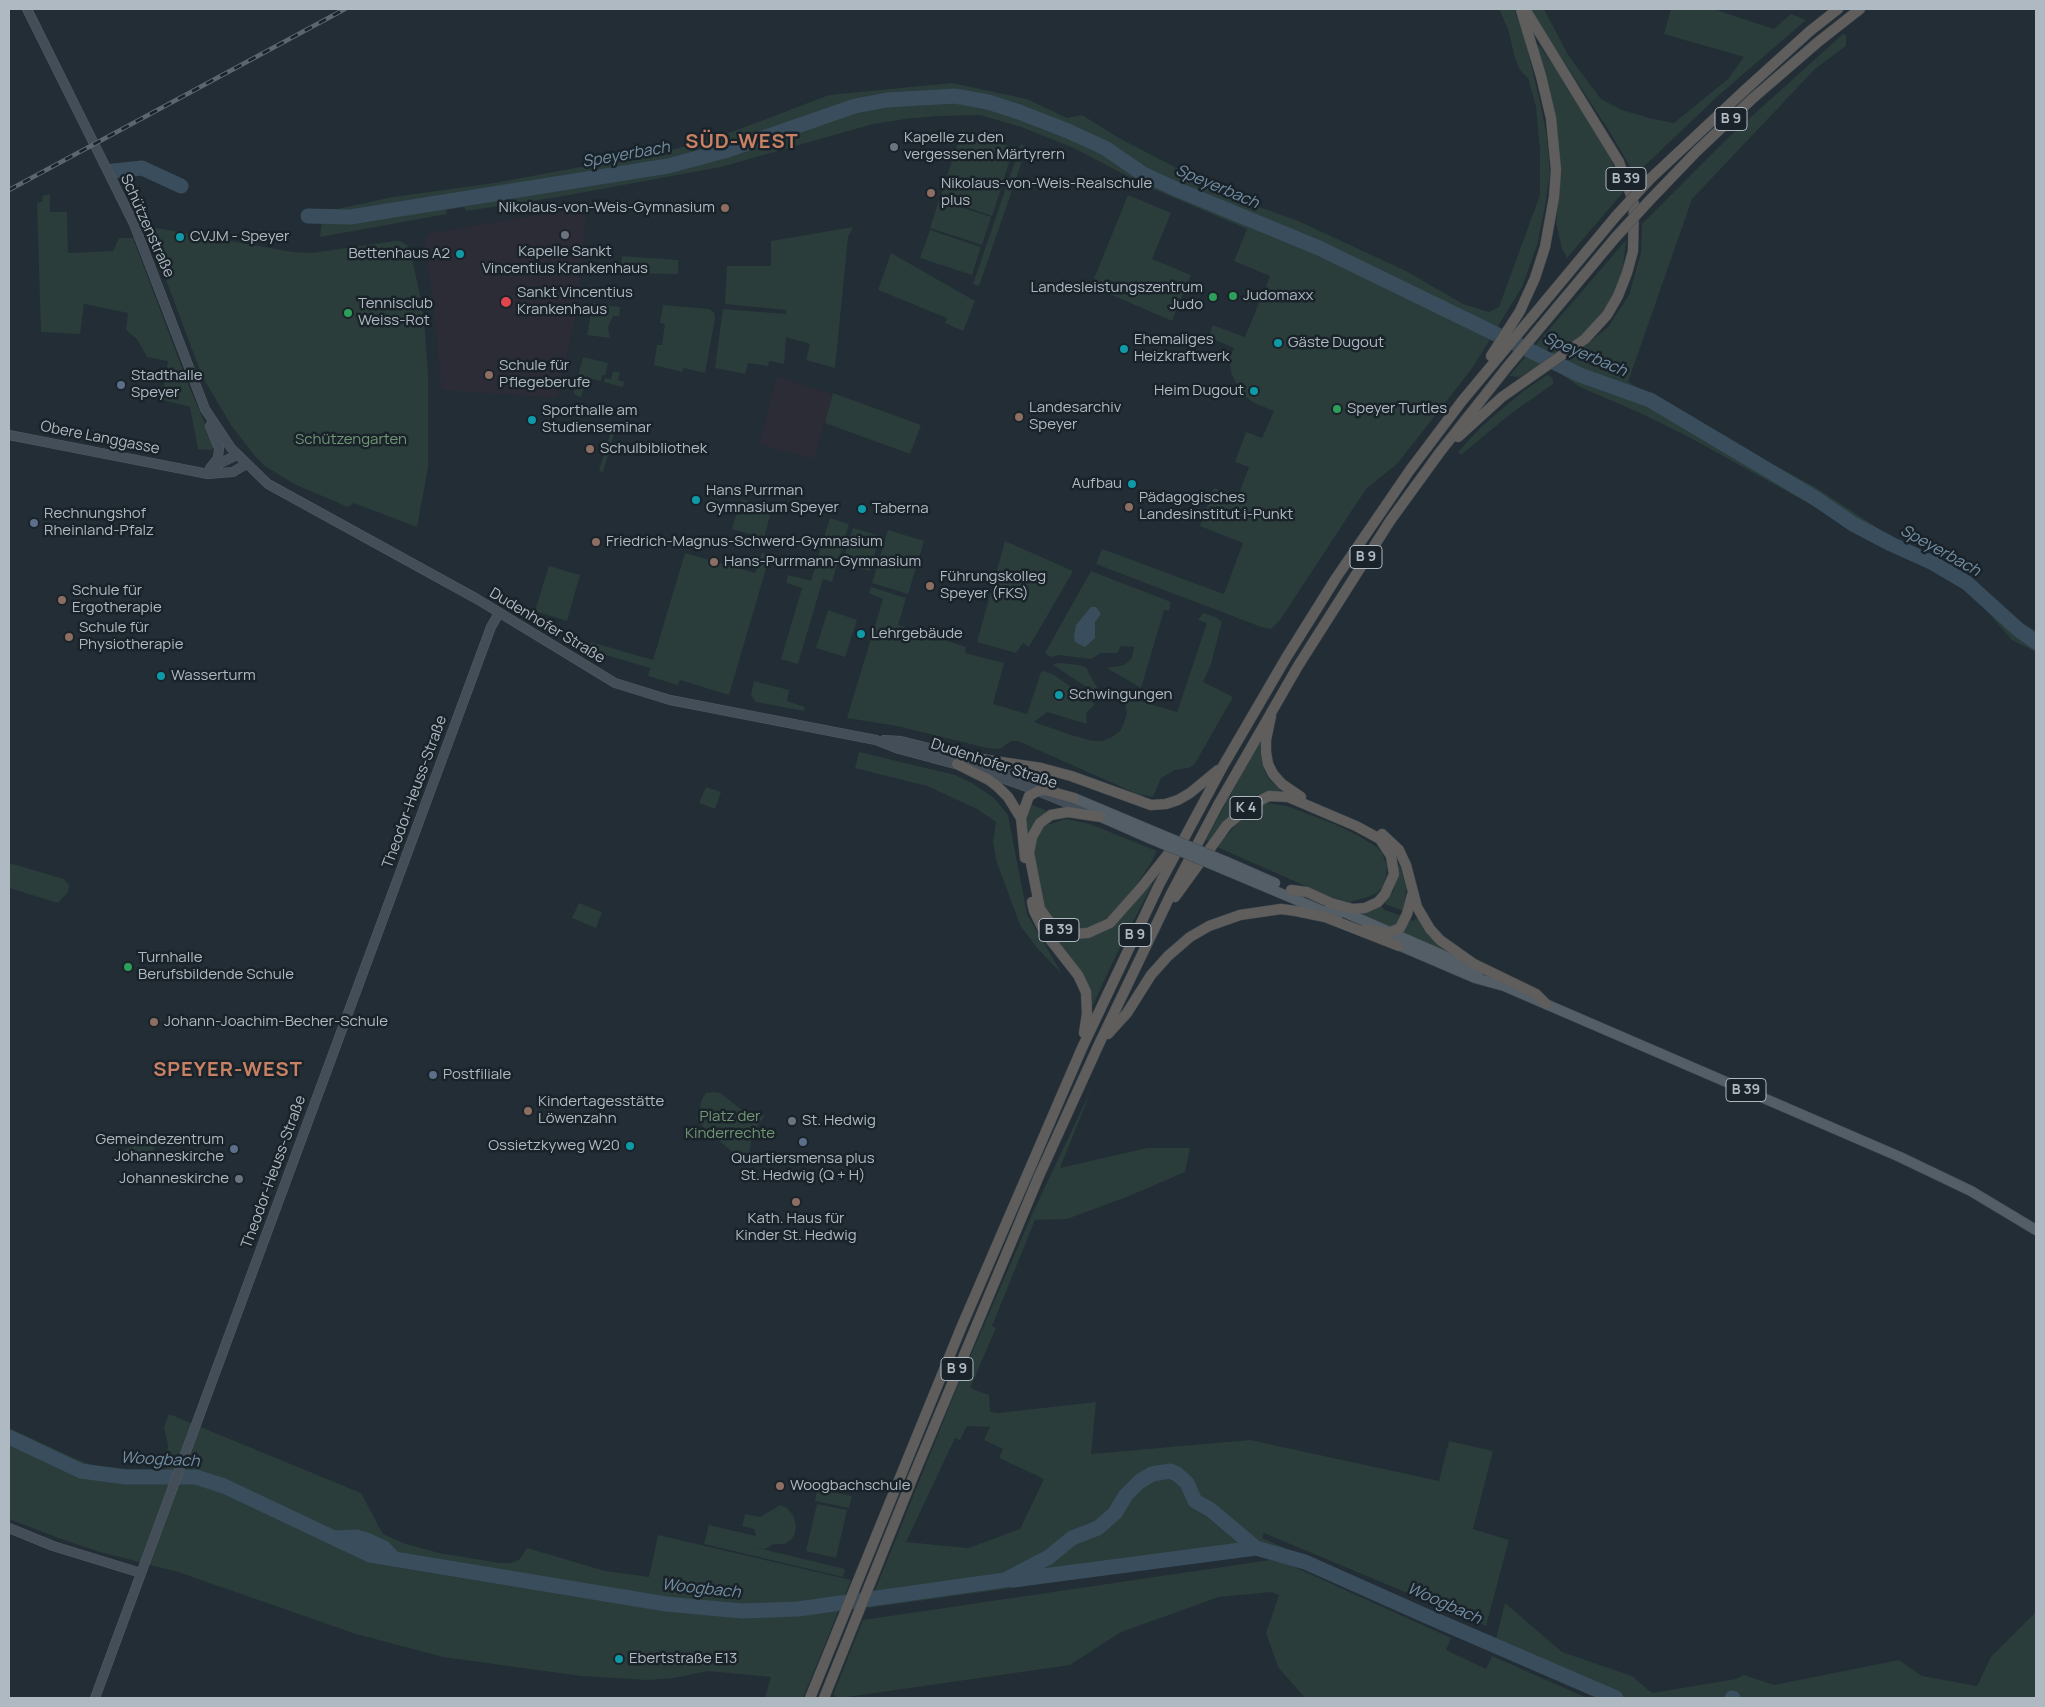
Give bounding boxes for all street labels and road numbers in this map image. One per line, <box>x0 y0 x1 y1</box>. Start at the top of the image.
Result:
road number: B 9 <box>1715 108 1747 130</box>
road number: B 39 <box>1606 168 1646 190</box>
street label: Schützenstraße <box>116 172 178 280</box>
street label: Obere Langgasse <box>39 418 161 458</box>
road number: B 9 <box>1350 546 1382 568</box>
street label: Dudenhofer Straße <box>486 584 608 668</box>
street label: Theodor-Heuss-Straße <box>379 713 451 871</box>
street label: Dudenhofer Straße <box>929 735 1059 793</box>
road number: K 4 <box>1230 796 1262 820</box>
road number: B 39 <box>1039 918 1079 942</box>
road number: B 9 <box>1119 924 1151 946</box>
road number: B 39 <box>1726 1078 1766 1102</box>
street label: Theodor-Heuss-Straße <box>238 1093 310 1251</box>
road number: B 9 <box>941 1358 973 1380</box>

